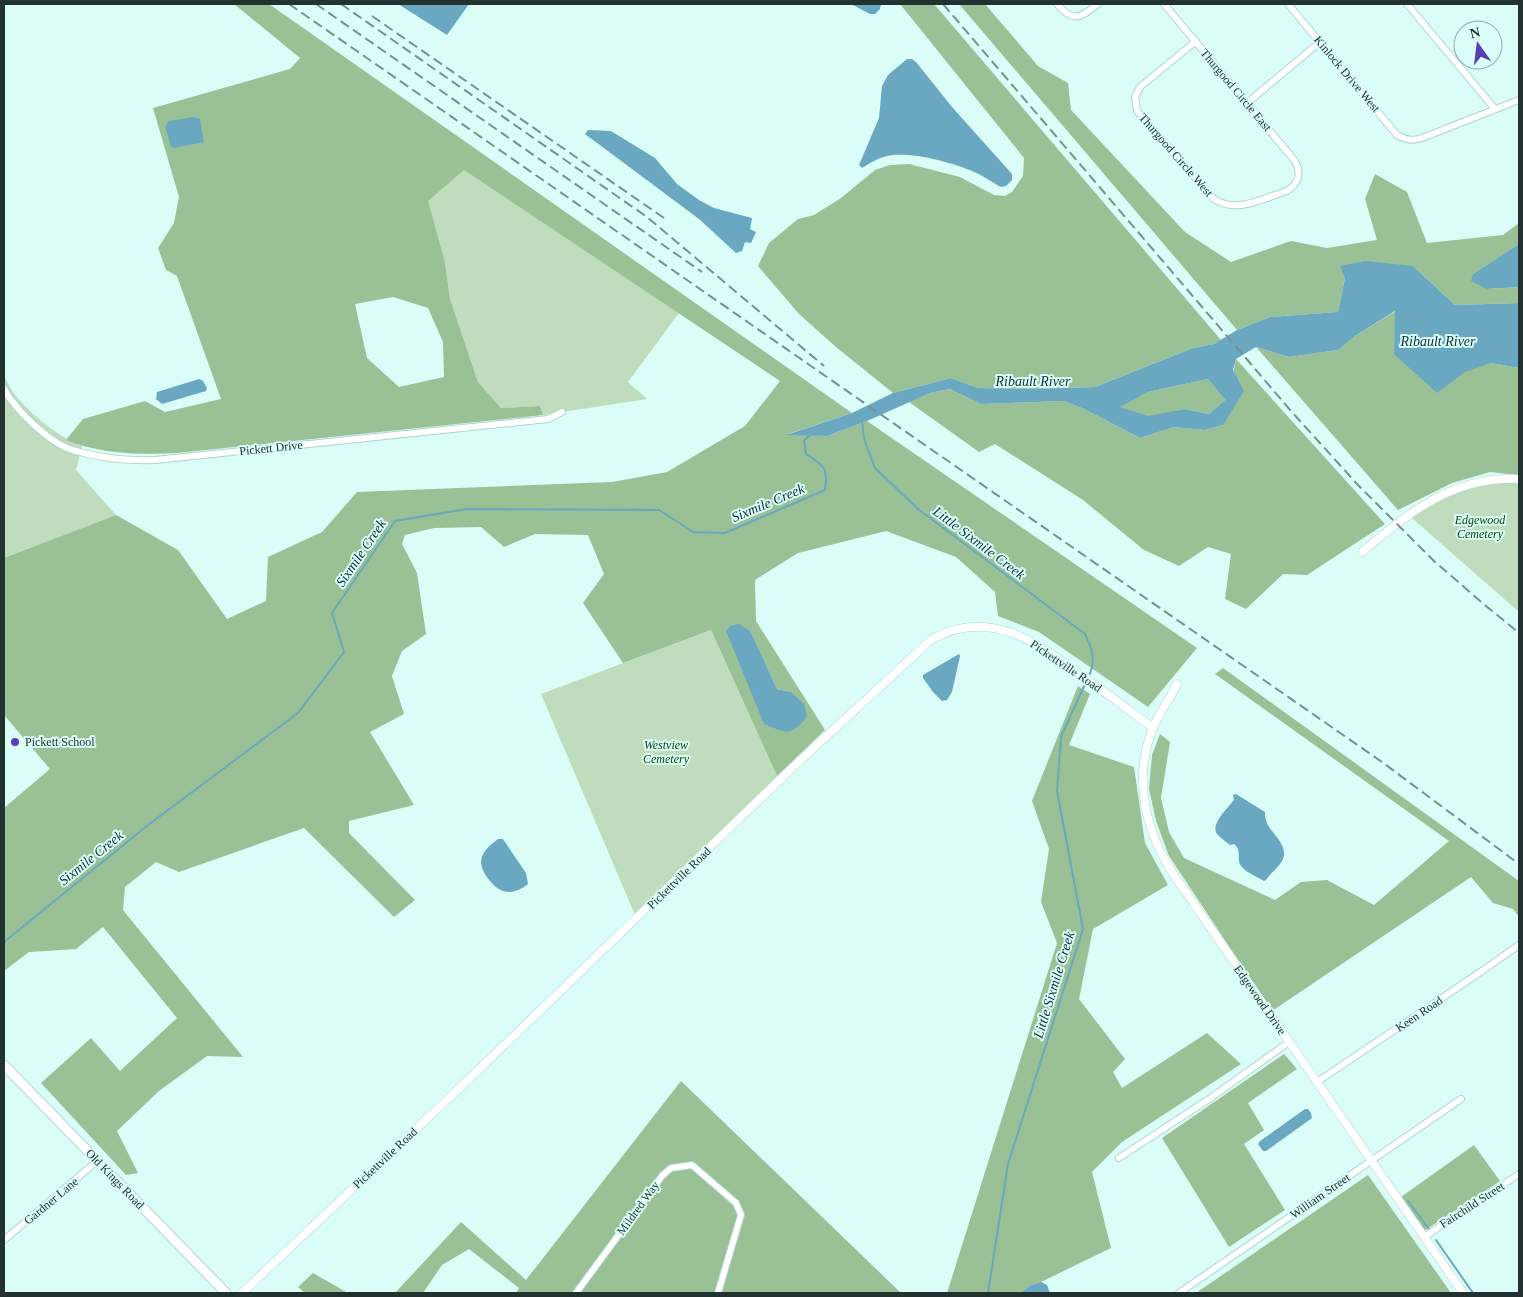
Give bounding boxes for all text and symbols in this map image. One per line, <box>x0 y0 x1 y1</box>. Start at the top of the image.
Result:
north arrow <box>1453 20 1503 70</box>
text: N <box>1468 24 1482 41</box>
street label: Kinlock Drive West <box>1311 33 1383 116</box>
street label: Thurgood Circle East <box>1198 46 1275 134</box>
street label: Thurgood Circle West <box>1136 110 1216 200</box>
water label: Ribault River <box>1399 334 1476 349</box>
water label: Ribault River <box>994 374 1071 389</box>
street label: Pickett Drive <box>239 438 303 458</box>
water label: Sixmile Creek <box>729 481 807 525</box>
water label: Little Sixmile Creek <box>929 503 1028 583</box>
park label: Edgewood Cemetery <box>1454 513 1506 541</box>
water label: Sixmile Creek <box>333 516 389 589</box>
street label: Pickettville Road <box>1028 637 1104 695</box>
place label: Pickett School <box>25 735 95 749</box>
marker: Pickett School <box>9 736 21 748</box>
park label: Westview Cemetery <box>643 738 690 766</box>
water label: Sixmile Creek <box>56 827 126 888</box>
street label: Pickettville Road <box>644 844 714 912</box>
water label: Little Sixmile Creek <box>1030 929 1078 1041</box>
street label: Edgewood Drive <box>1231 963 1289 1037</box>
street label: Keen Road <box>1393 993 1445 1035</box>
street label: Pickettville Road <box>350 1125 420 1191</box>
street label: Old Kings Road <box>83 1146 147 1212</box>
street label: William Street <box>1287 1170 1353 1222</box>
street label: Gardner Lane <box>21 1174 81 1228</box>
street label: Mildred Way <box>614 1178 662 1238</box>
street label: Fairchild Street <box>1437 1179 1508 1231</box>

